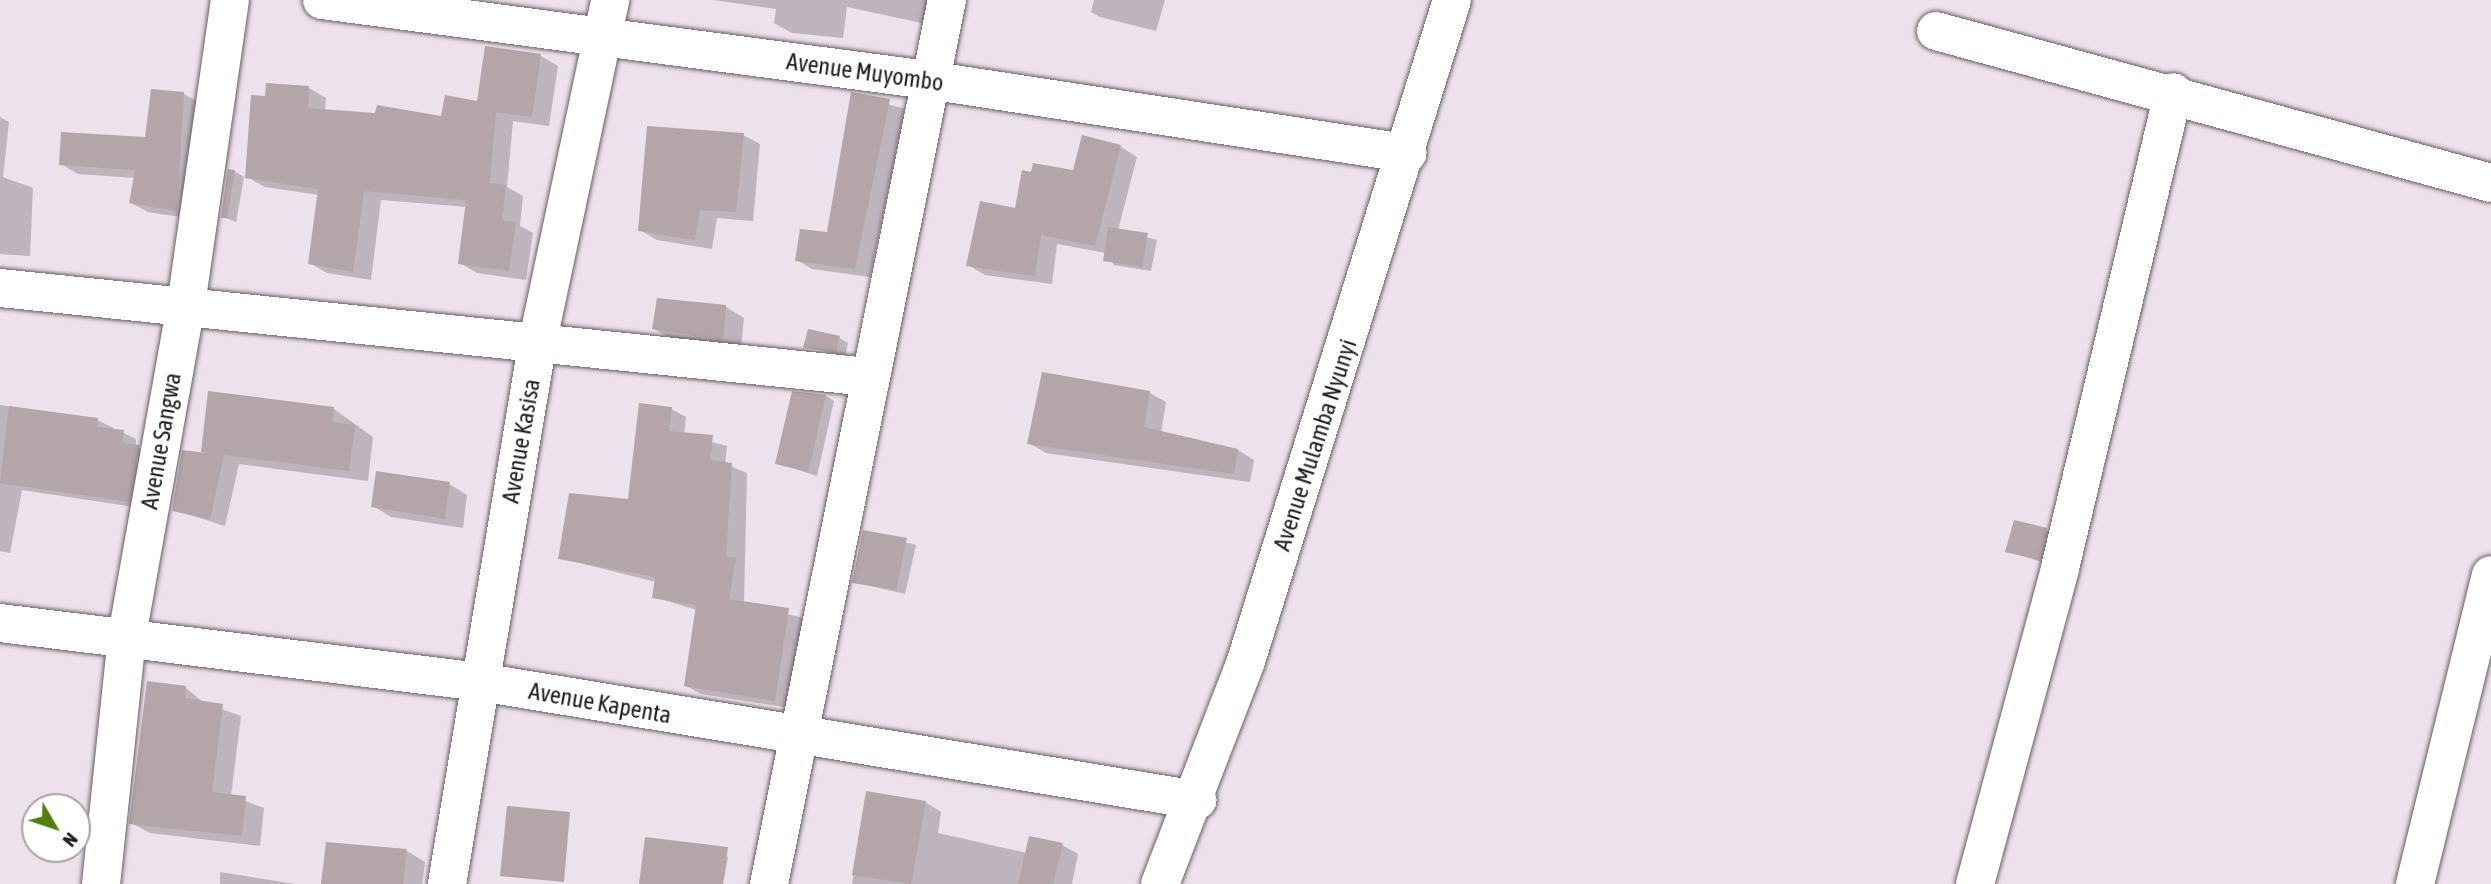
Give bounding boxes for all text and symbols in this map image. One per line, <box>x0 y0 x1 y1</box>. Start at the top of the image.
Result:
street label: Avenue Muyombo <box>785 47 945 97</box>
street label: Avenue Mulamba Nyunyi <box>1267 336 1363 554</box>
street label: Avenue Sangwa <box>135 370 187 512</box>
street label: Avenue Kasisa <box>496 377 546 505</box>
street label: Avenue Kapenta <box>527 676 673 730</box>
north arrow <box>21 793 91 863</box>
text: N <box>59 829 83 851</box>

